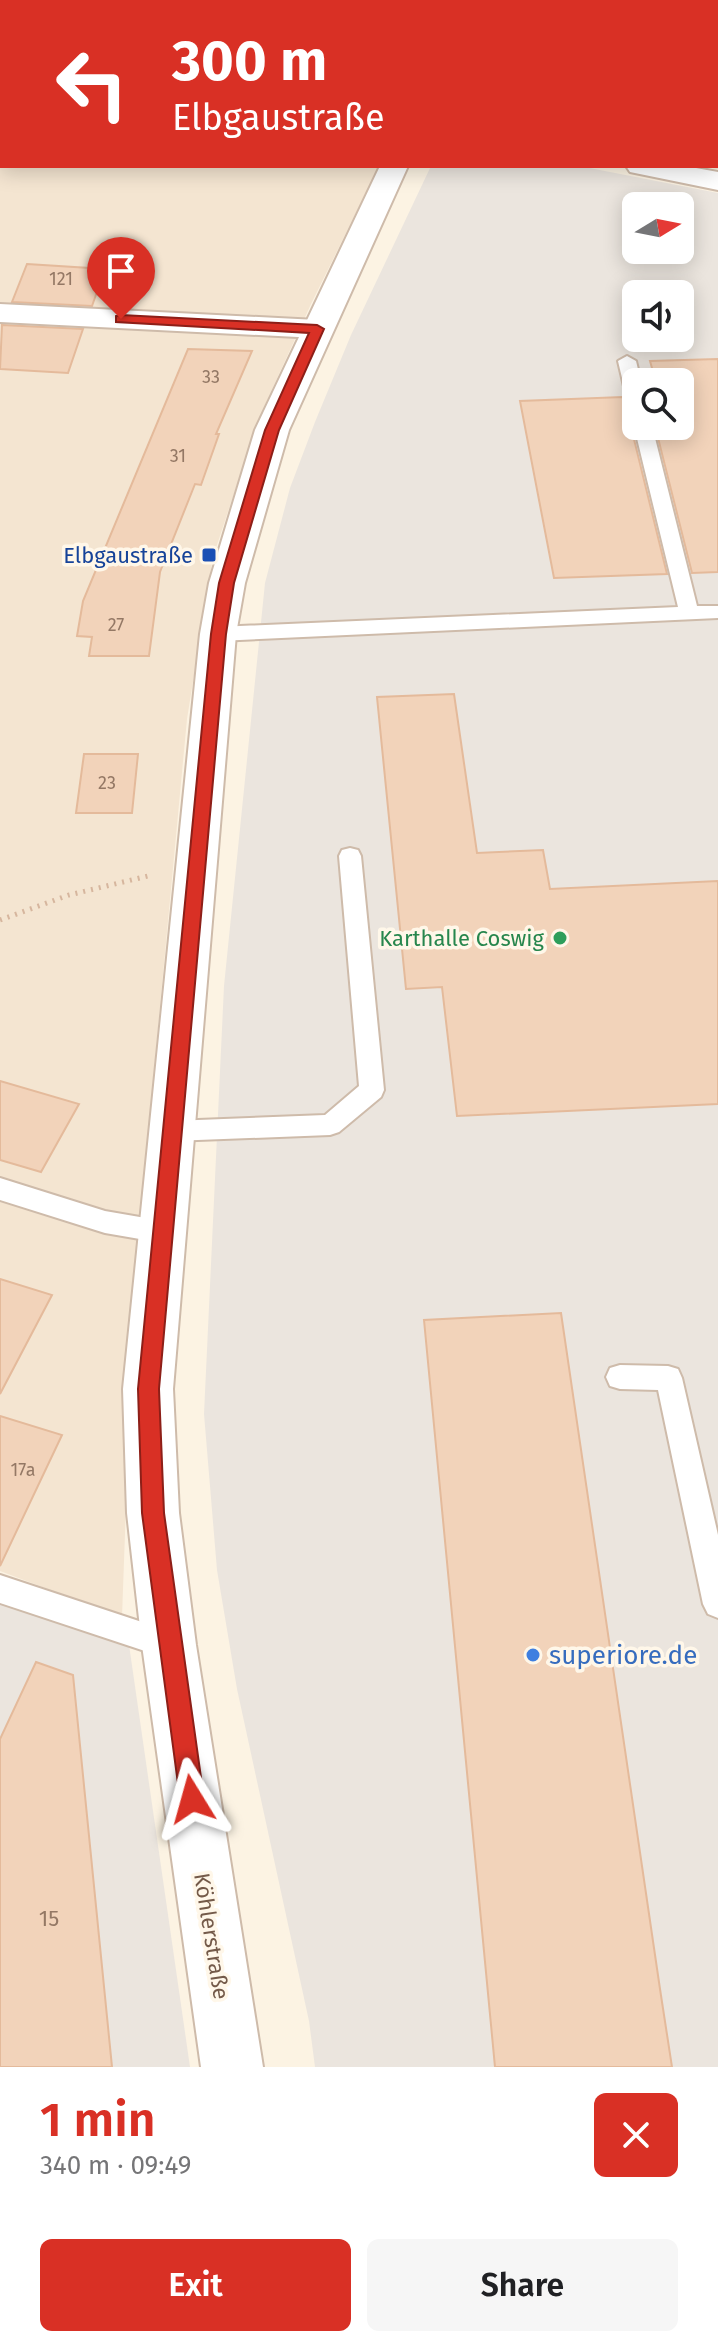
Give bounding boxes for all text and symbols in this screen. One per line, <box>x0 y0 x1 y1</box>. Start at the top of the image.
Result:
text: 300 m <box>172 28 327 95</box>
icon: left <box>40 32 144 136</box>
text: Elbgaustraße <box>172 96 385 140</box>
north arrow <box>622 192 694 264</box>
map controls <box>622 192 694 440</box>
pin <box>87 237 155 319</box>
icon: arrive <box>99 249 143 293</box>
house number: 121 <box>49 268 73 290</box>
button: sound <box>622 280 694 352</box>
house number: 33 <box>202 366 220 388</box>
button: search <box>622 368 694 440</box>
house number: 31 <box>170 445 186 467</box>
place label: Elbgaustraße <box>63 542 193 569</box>
marker: Elbgaustraße <box>200 546 218 564</box>
house number: 27 <box>108 614 124 636</box>
house number: 23 <box>98 772 116 794</box>
place label: Karthalle Coswig <box>379 925 545 952</box>
marker: Karthalle Coswig <box>551 929 569 947</box>
house number: 17a <box>10 1459 36 1481</box>
place label: superiore.de <box>549 1640 697 1671</box>
marker: superiore.de <box>524 1646 542 1664</box>
position arrow <box>150 1757 234 1841</box>
street label: Köhlerstraße <box>188 1871 235 2001</box>
house number: 15 <box>39 1905 59 1932</box>
text: 1 min <box>40 2091 156 2149</box>
button: close <box>594 2093 678 2177</box>
text: 340 m · 09:49 <box>40 2150 191 2181</box>
button: Exit <box>40 2239 351 2331</box>
button: Share <box>367 2239 678 2331</box>

